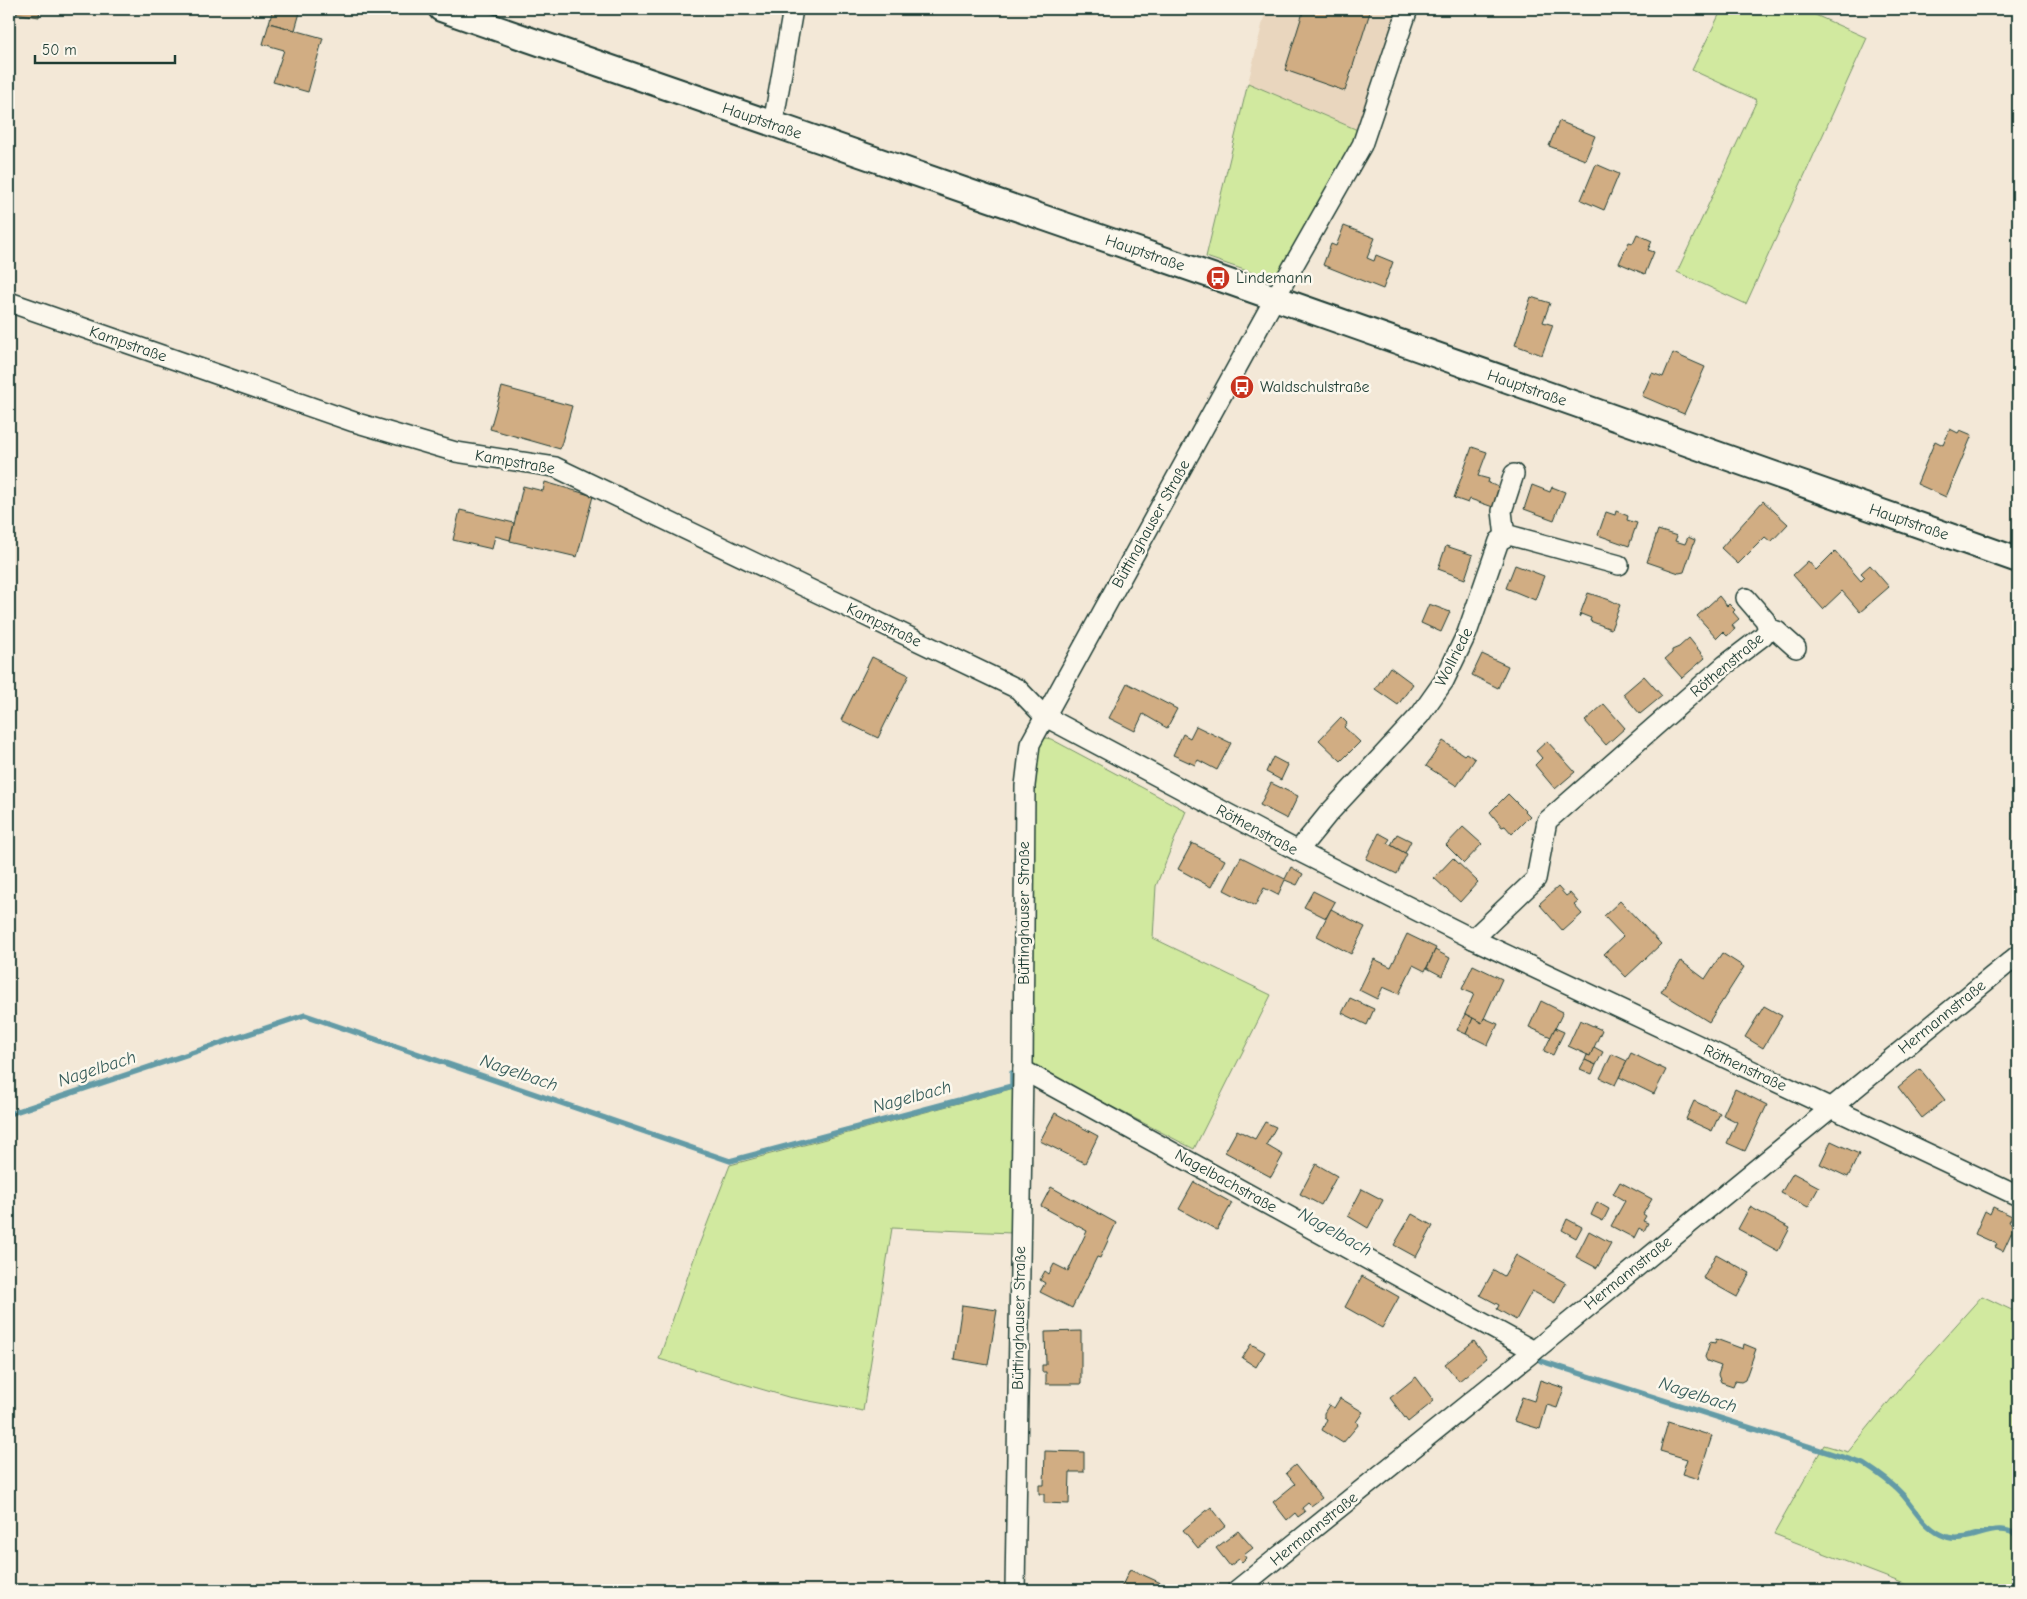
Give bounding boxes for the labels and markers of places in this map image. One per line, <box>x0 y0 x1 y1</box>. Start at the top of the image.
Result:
bus stop icon: Lindemann <box>1205 265 1231 291</box>
place label: Lindemann <box>1236 269 1312 287</box>
bus stop icon: Waldschulstraße <box>1229 374 1255 400</box>
place label: Waldschulstraße <box>1260 378 1370 396</box>

